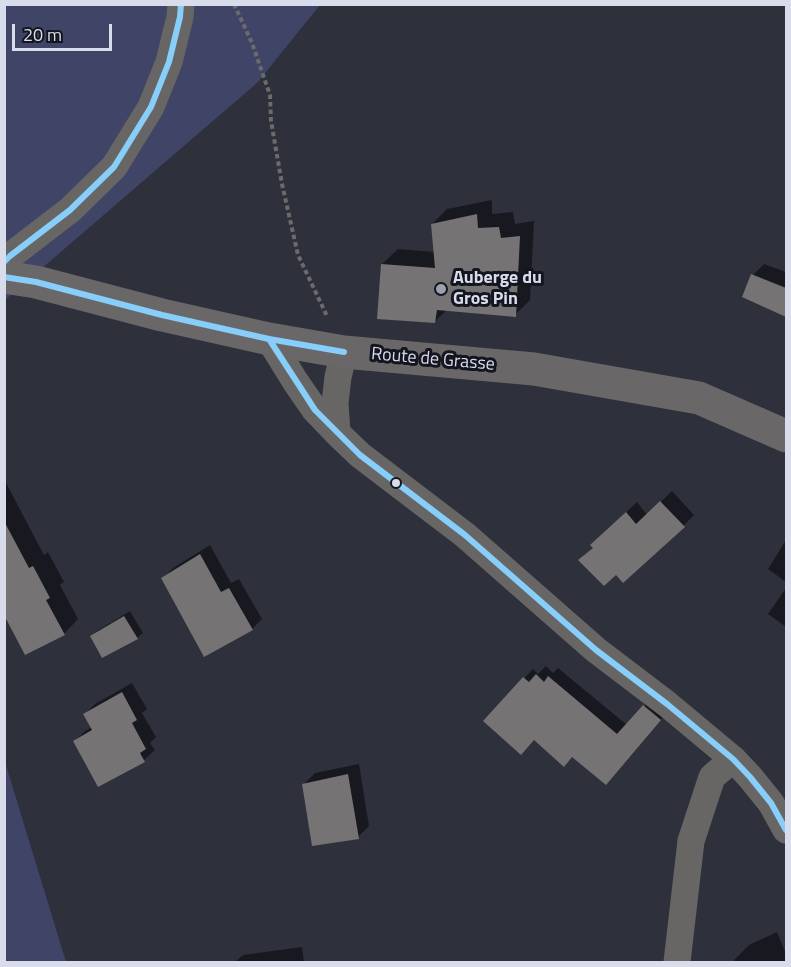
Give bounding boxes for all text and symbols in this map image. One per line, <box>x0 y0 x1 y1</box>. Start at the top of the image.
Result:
scale bar <box>15 12 116 50</box>
text: 20 m <box>23 21 62 48</box>
place label: Auberge du Gros Pin <box>453 268 542 310</box>
marker: Auberge du Gros Pin <box>434 282 448 296</box>
street label: Route de Grasse <box>370 344 496 376</box>
unlabelled marker <box>390 477 402 489</box>

